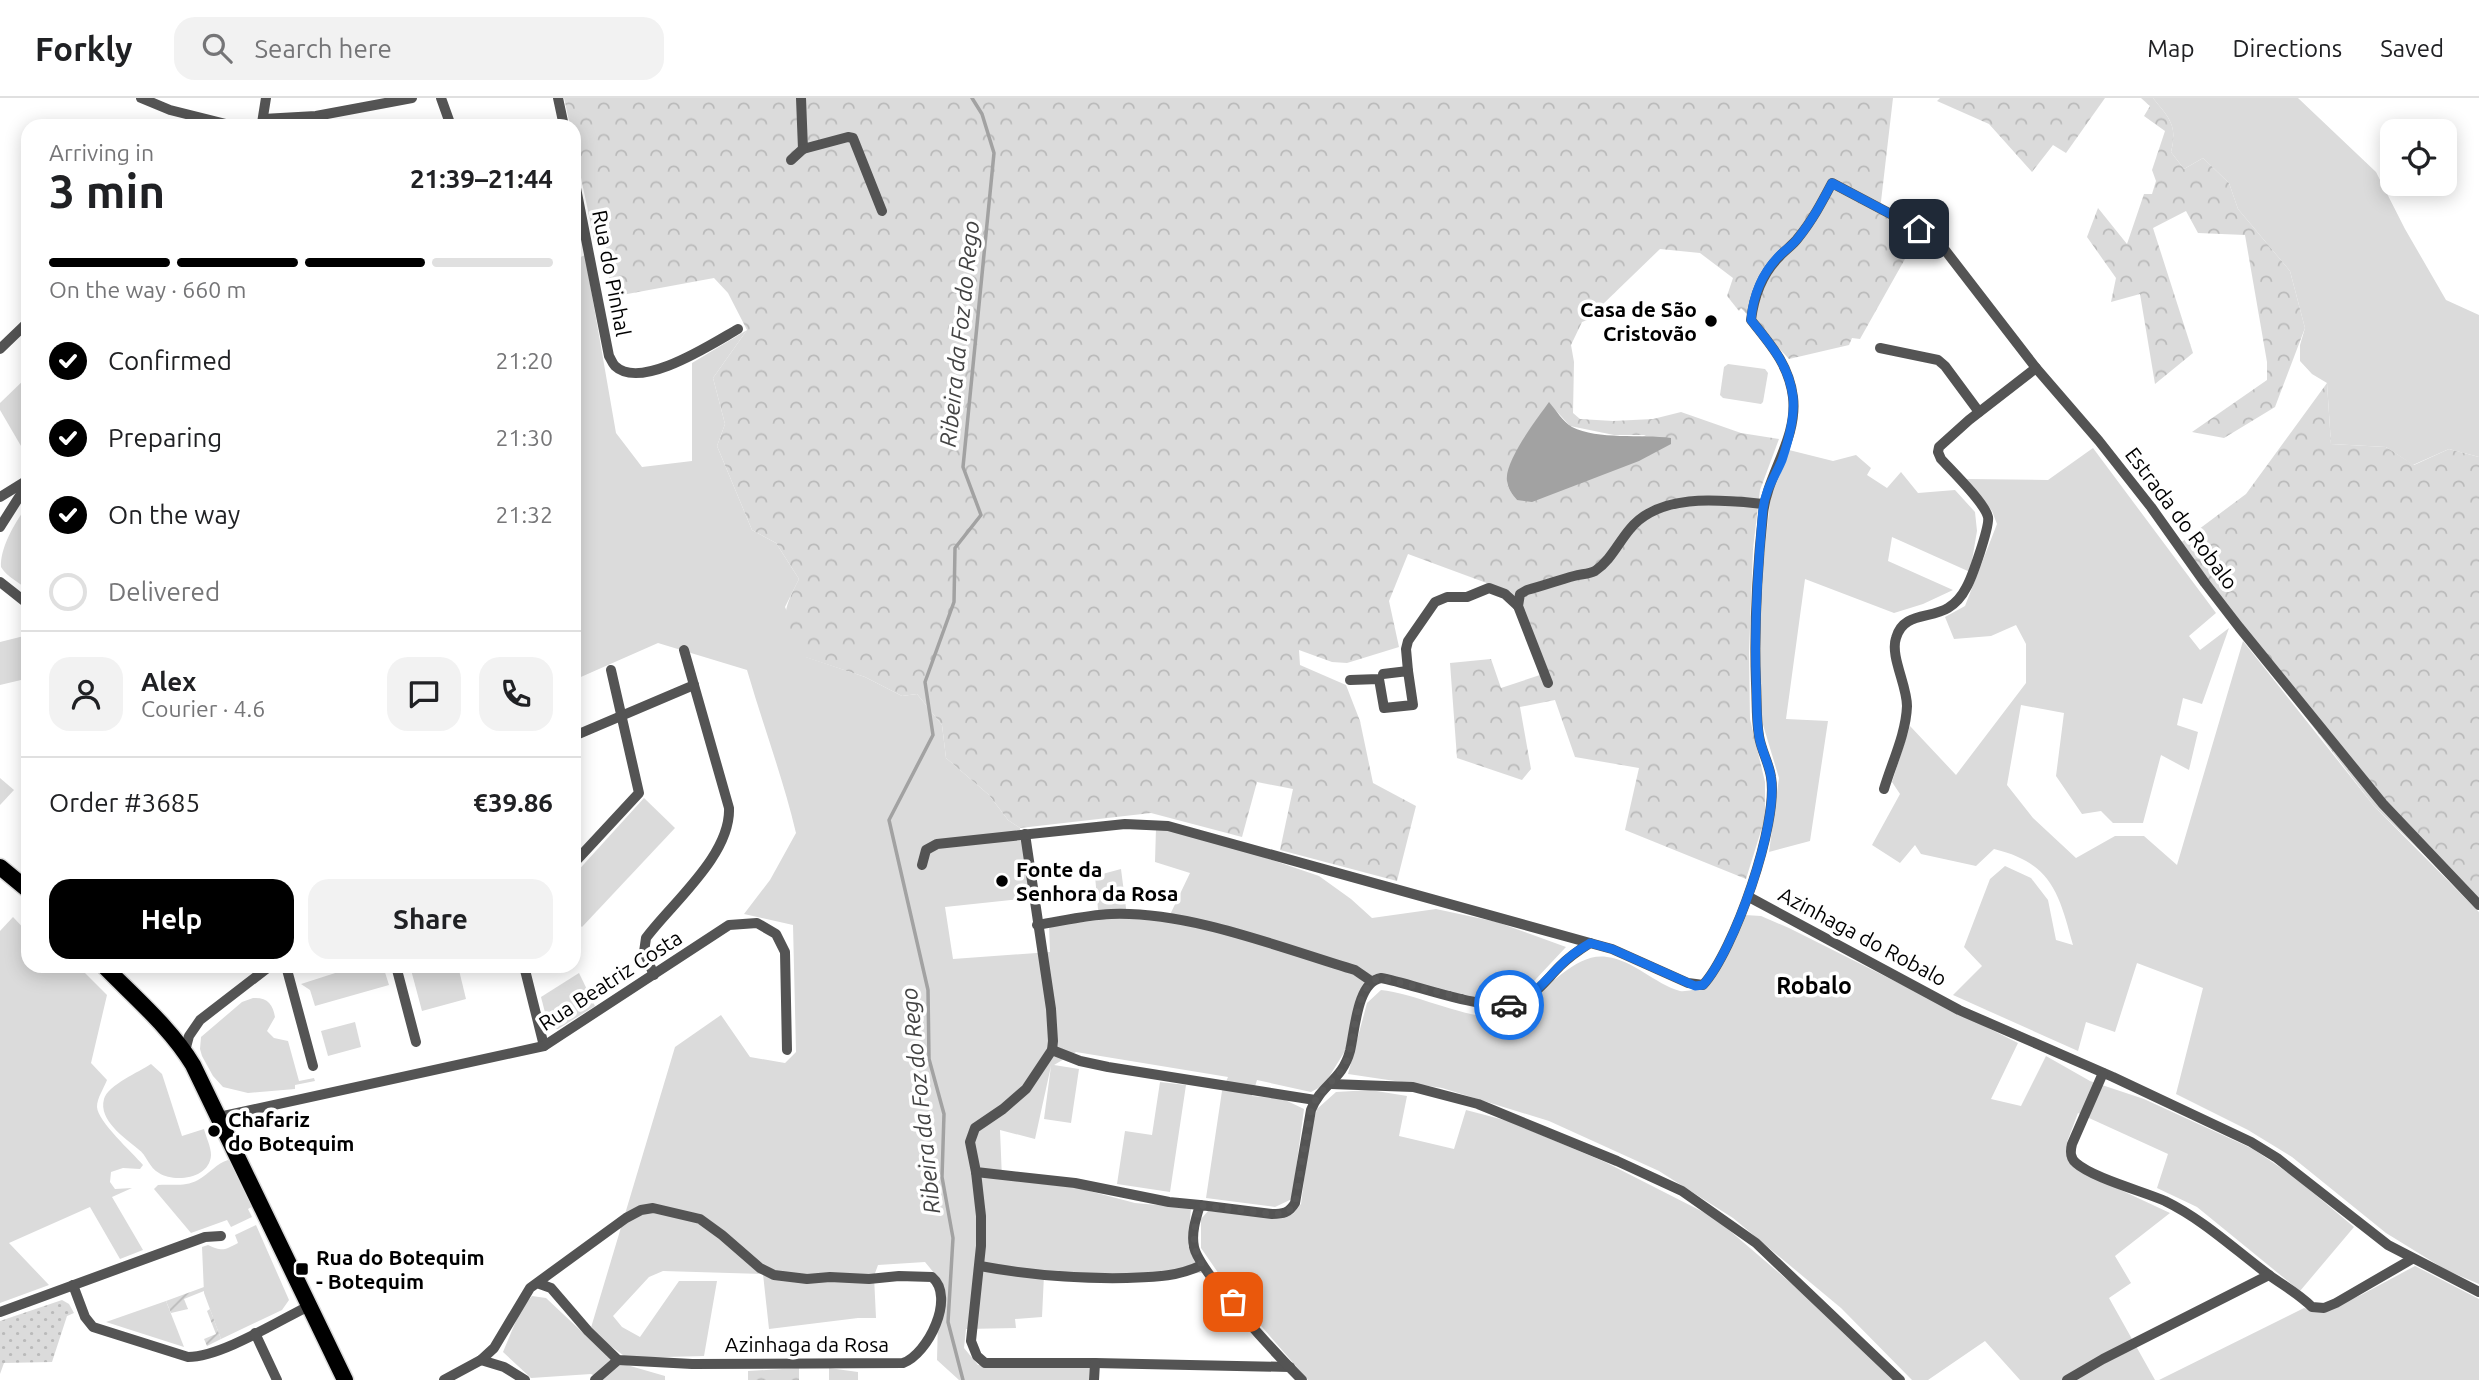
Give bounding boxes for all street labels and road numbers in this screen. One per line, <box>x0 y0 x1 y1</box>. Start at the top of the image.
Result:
street label: Rua do Pinhal <box>588 208 636 338</box>
street label: Estrada do Robalo <box>2121 442 2243 594</box>
street label: Azinhaga do Robalo <box>1775 881 1951 991</box>
street label: Rua Beatriz Costa <box>534 925 686 1035</box>
street label: Azinhaga da Rosa <box>725 1332 889 1356</box>

